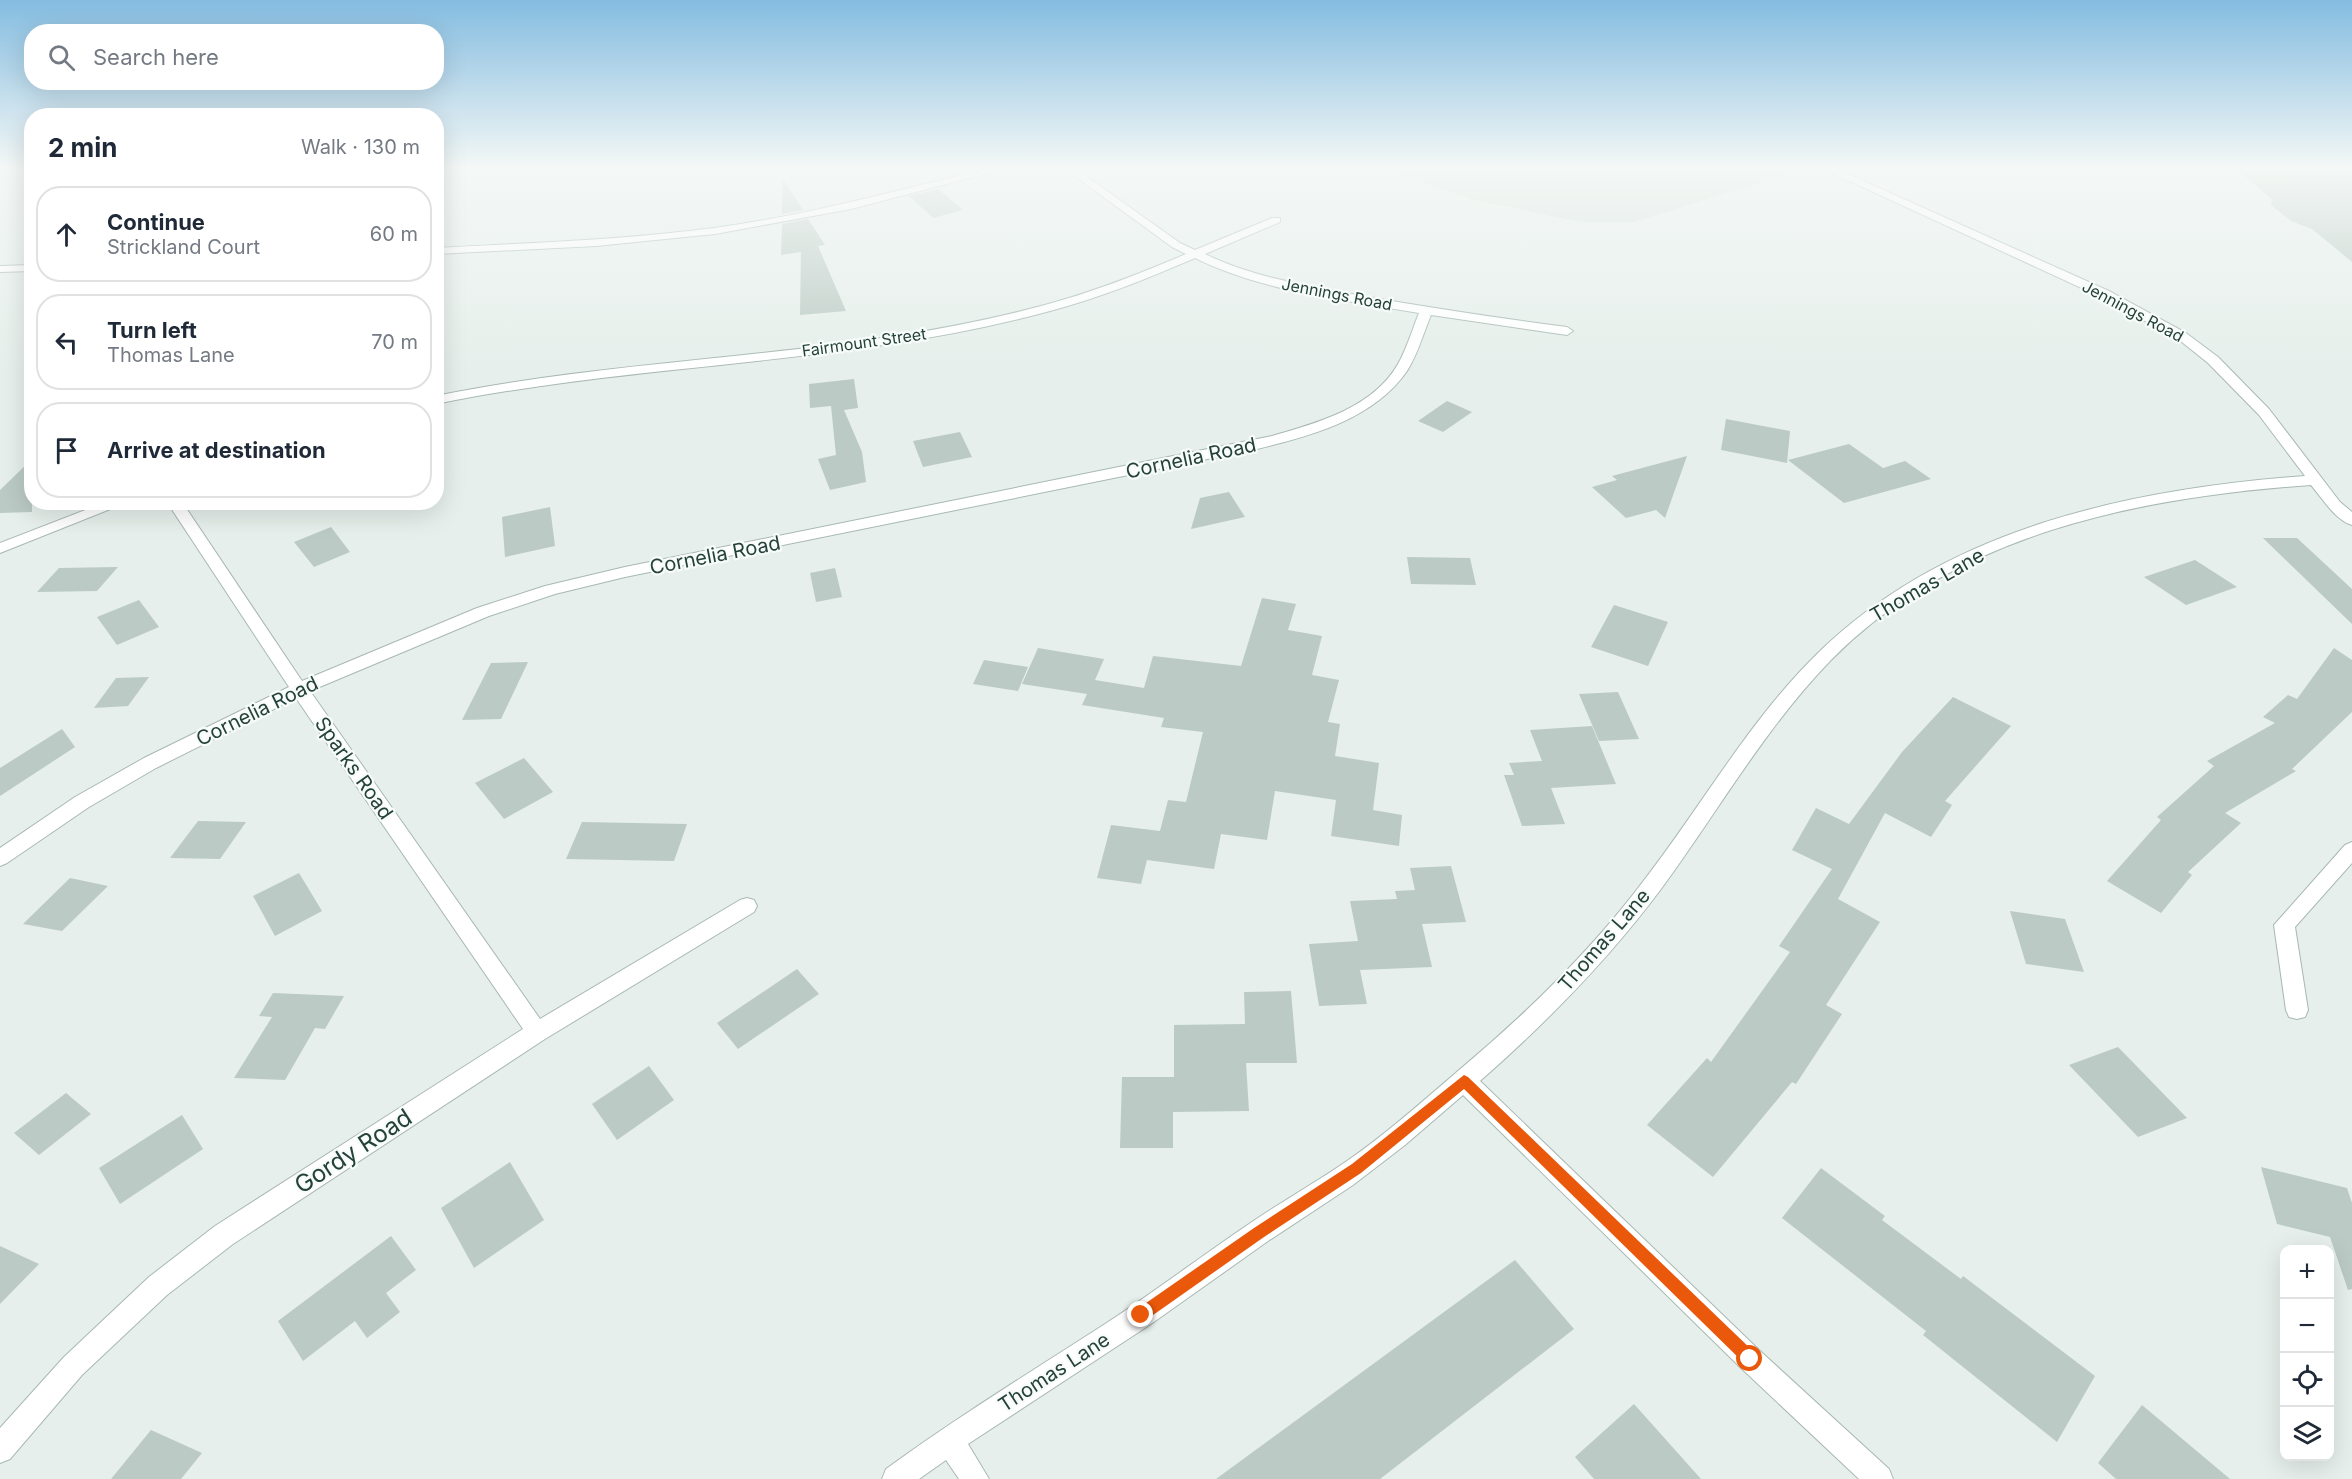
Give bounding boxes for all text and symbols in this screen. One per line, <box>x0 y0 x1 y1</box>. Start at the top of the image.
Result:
search box <box>24 24 444 90</box>
icon: search <box>45 41 78 74</box>
text: Search here <box>93 44 219 70</box>
text: 2 min <box>48 132 118 163</box>
text: Walk · 130 m <box>301 135 420 159</box>
text: Continue <box>107 209 205 235</box>
icon: ahead <box>50 218 83 251</box>
text: 60 m <box>370 222 418 246</box>
text: Strickland Court <box>107 235 260 259</box>
street label: Jennings Road <box>1280 273 1394 315</box>
street label: Jennings Road <box>2079 276 2187 346</box>
text: Turn left <box>107 317 197 343</box>
street label: Fairmount Street <box>800 323 928 361</box>
icon: left <box>50 326 83 359</box>
text: 70 m <box>371 330 418 354</box>
text: Thomas Lane <box>107 343 235 367</box>
street label: Cornelia Road <box>1124 432 1258 484</box>
icon: arrive <box>50 434 83 467</box>
text: Arrive at destination <box>107 437 326 463</box>
street label: Cornelia Road <box>648 531 782 579</box>
street label: Thomas Lane <box>1866 543 1988 627</box>
street label: Cornelia Road <box>192 671 322 751</box>
street label: Sparks Road <box>310 712 398 824</box>
street label: Thomas Lane <box>1553 884 1655 996</box>
street label: Gordy Road <box>289 1102 417 1200</box>
map controls <box>2280 1245 2334 1461</box>
button: + <box>2280 1245 2334 1299</box>
button: − <box>2280 1299 2334 1353</box>
route end <box>1127 1301 1153 1327</box>
street label: Thomas Lane <box>994 1327 1114 1417</box>
route start <box>1736 1345 1762 1371</box>
button: locate <box>2280 1353 2334 1407</box>
button: layers <box>2280 1407 2334 1461</box>

